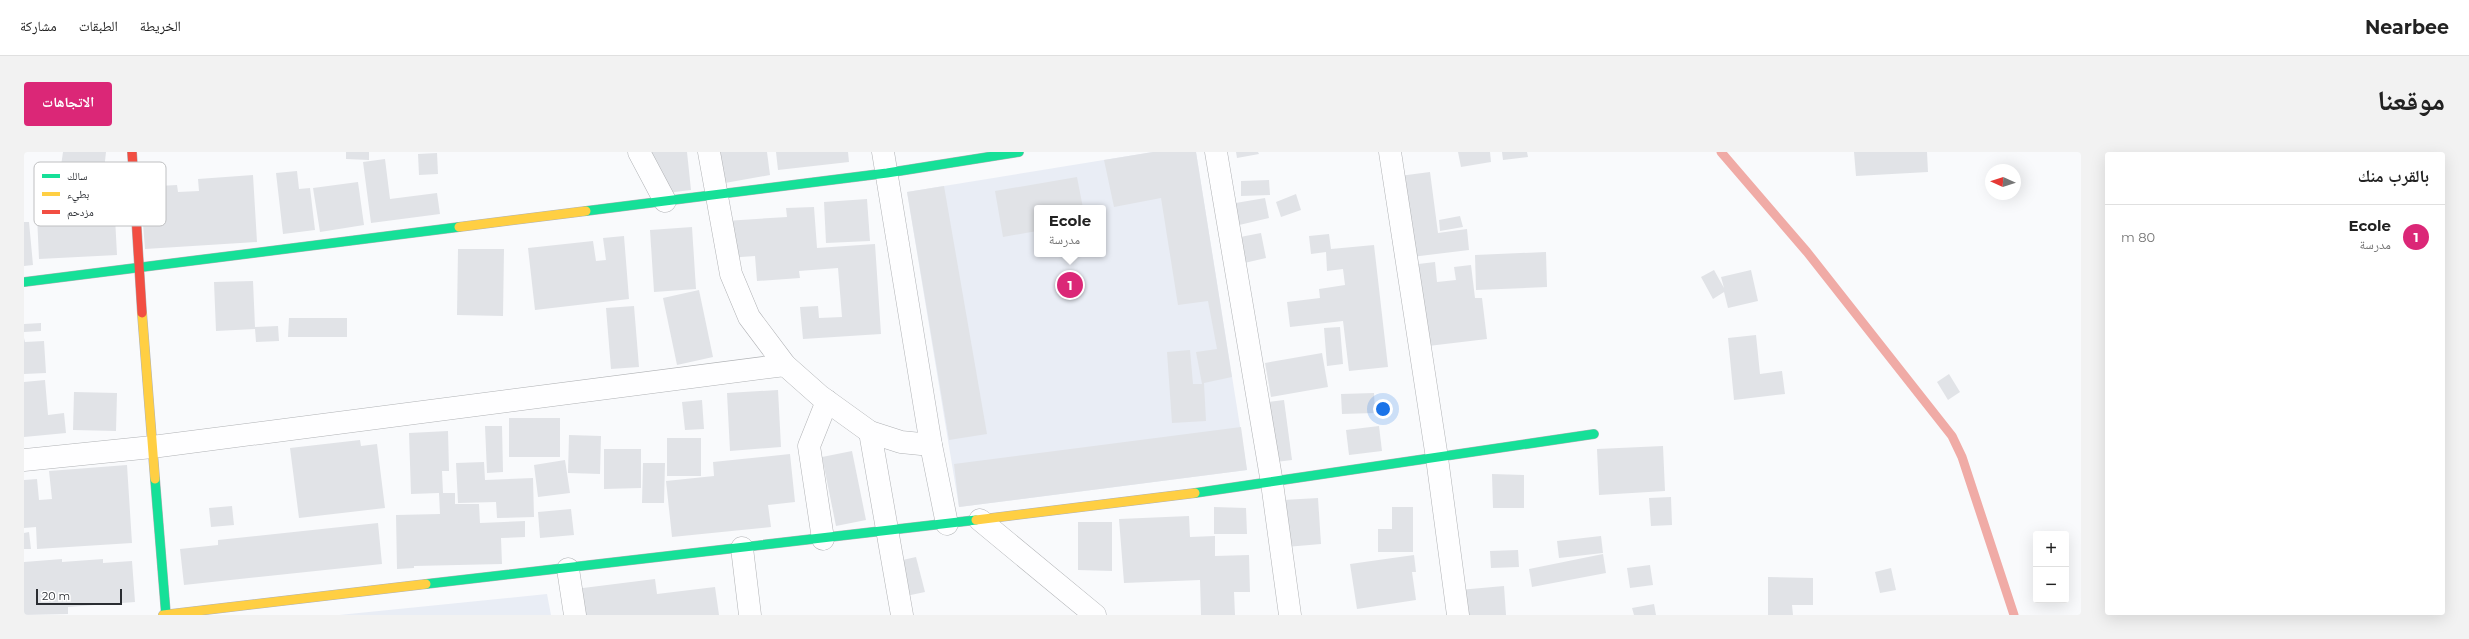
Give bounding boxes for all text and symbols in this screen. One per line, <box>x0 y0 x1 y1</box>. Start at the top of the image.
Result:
text: Nearbee <box>2365 16 2449 39</box>
text: مشاركة <box>20 17 57 35</box>
text: الطبقات <box>79 17 118 35</box>
text: الخريطة <box>140 17 181 35</box>
button: الاتجاهات <box>24 82 112 126</box>
text: موقعنا <box>2377 83 2445 117</box>
legend <box>34 162 166 226</box>
north arrow <box>1985 164 2021 200</box>
text: بالقرب منك <box>2358 166 2429 186</box>
text: سالك <box>67 169 87 183</box>
text: بطيء <box>67 187 89 203</box>
text: مزدحم <box>67 205 94 220</box>
popup <box>1034 205 1106 257</box>
text: Ecole <box>1049 211 1091 230</box>
text: Ecole <box>2348 216 2391 235</box>
text: 80 m <box>2121 229 2155 245</box>
text: 1 <box>2413 229 2419 245</box>
text: مدرسة <box>1049 231 1080 247</box>
text: مدرسة <box>2359 236 2391 252</box>
pin: 1 <box>1057 270 1083 300</box>
your location <box>1373 399 1393 419</box>
map controls <box>2033 531 2069 603</box>
button: + <box>2033 531 2069 567</box>
button: − <box>2033 567 2069 603</box>
scale bar <box>36 587 122 606</box>
text: 20 m <box>42 589 70 603</box>

